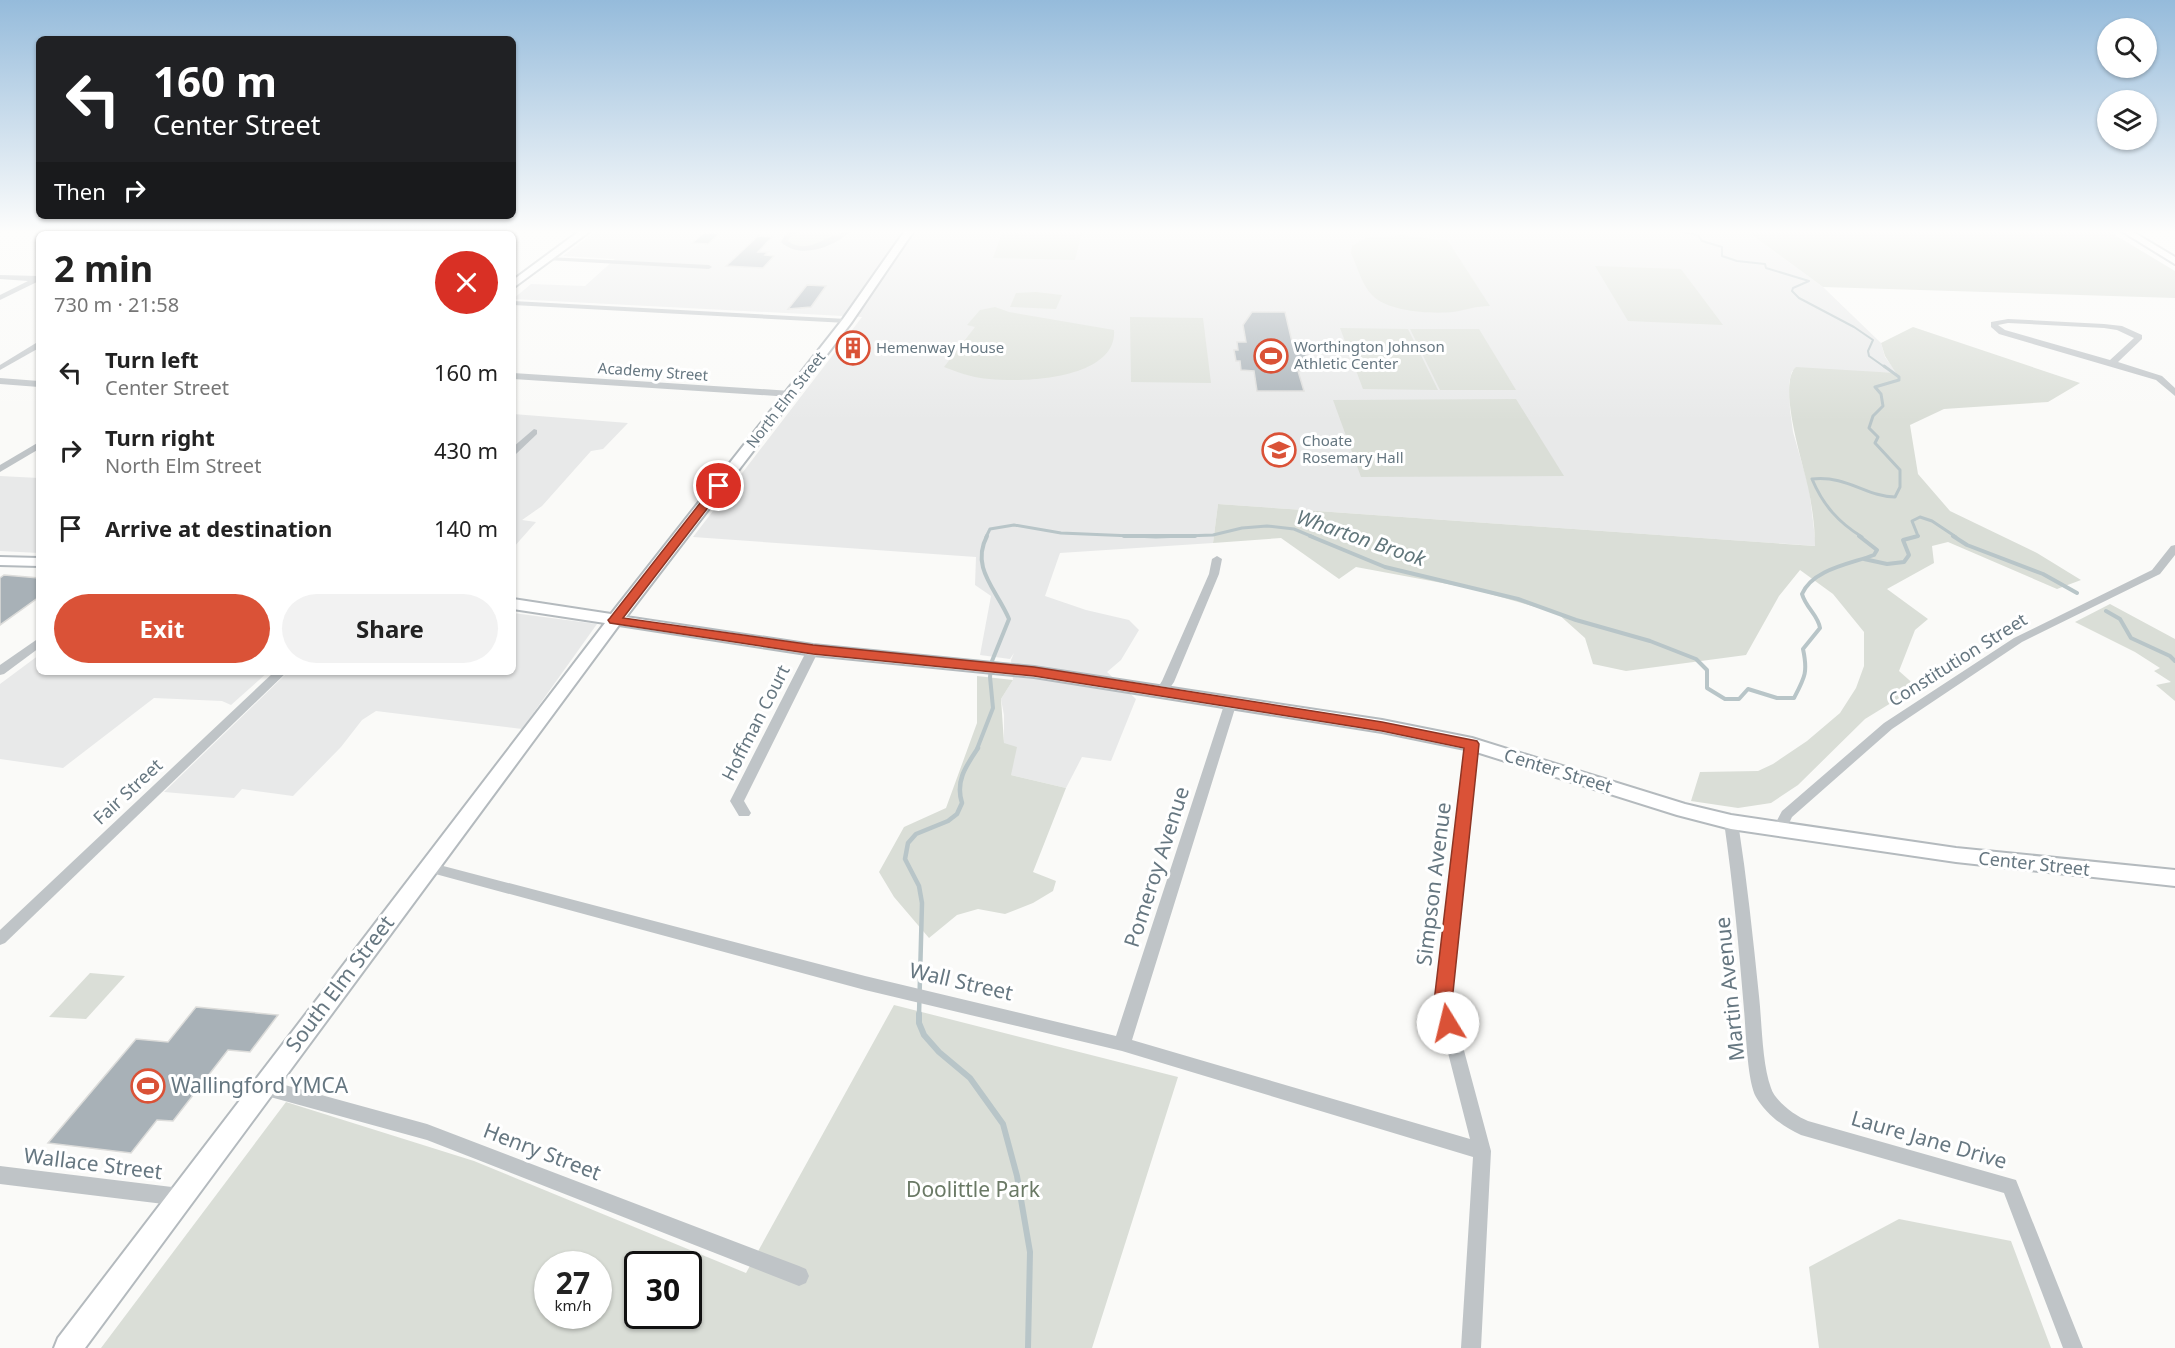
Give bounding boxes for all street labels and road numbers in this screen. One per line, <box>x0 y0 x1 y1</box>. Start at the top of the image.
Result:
street label: North Elm Street <box>741 347 830 452</box>
street label: Academy Street <box>597 357 709 385</box>
street label: Constitution Street <box>1884 607 2032 711</box>
street label: Hoffman Court <box>716 660 795 784</box>
street label: Center Street <box>1501 742 1616 798</box>
street label: Fair Street <box>88 753 167 830</box>
street label: Pomeroy Avenue <box>1117 783 1195 951</box>
street label: Simpson Avenue <box>1409 801 1457 967</box>
street label: Center Street <box>1977 845 2091 881</box>
street label: South Elm Street <box>279 909 400 1057</box>
street label: Martin Avenue <box>1708 916 1750 1063</box>
street label: Wall Street <box>907 955 1016 1007</box>
street label: Laure Jane Drive <box>1848 1103 2011 1175</box>
street label: Henry Street <box>480 1116 606 1186</box>
street label: Wallace Street <box>22 1141 164 1185</box>

